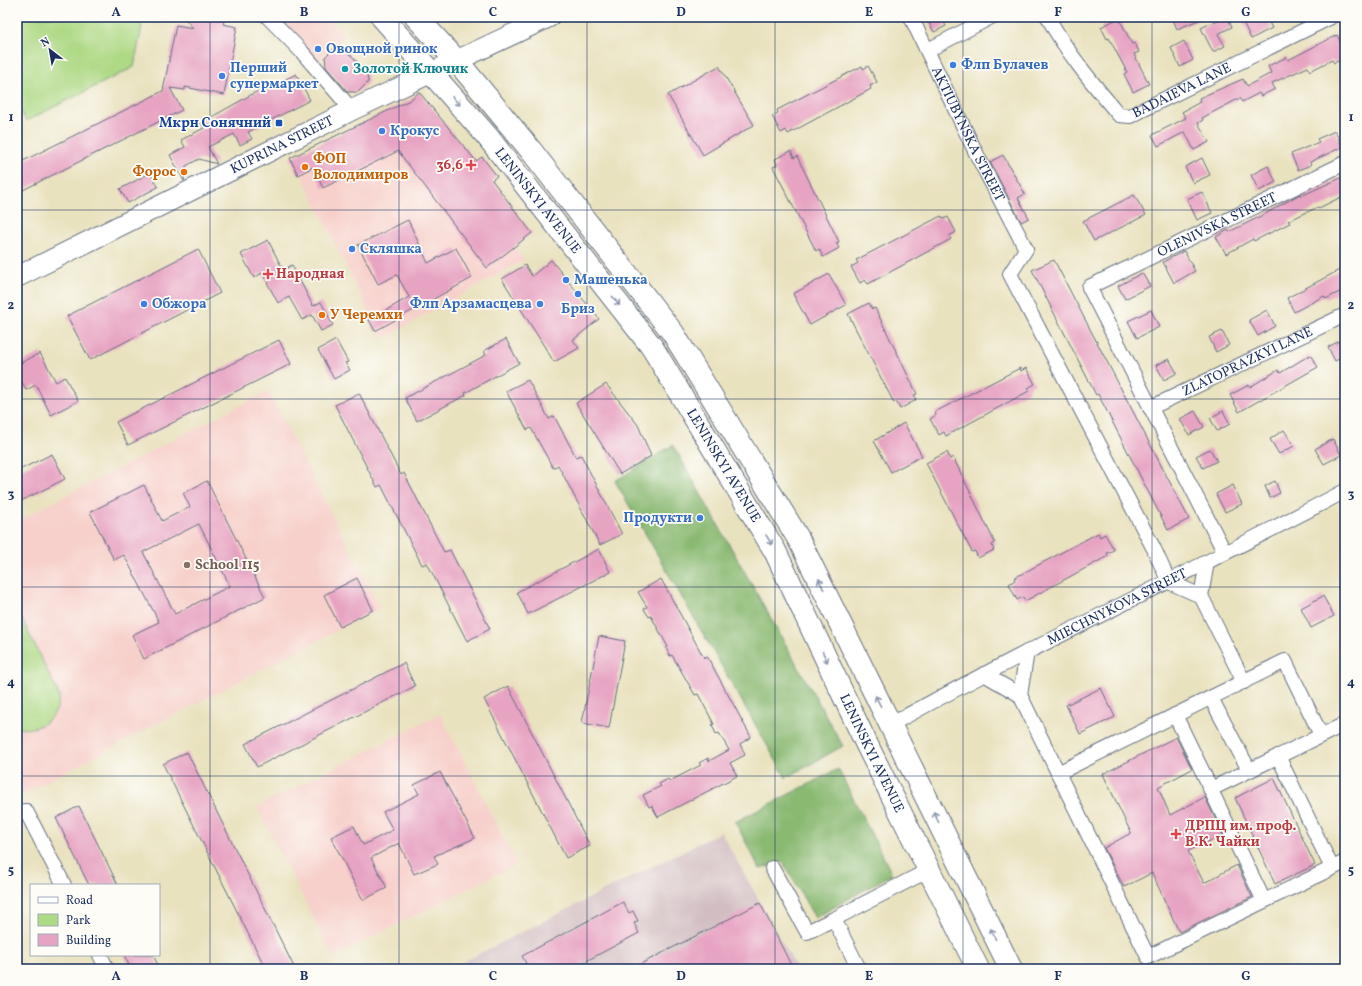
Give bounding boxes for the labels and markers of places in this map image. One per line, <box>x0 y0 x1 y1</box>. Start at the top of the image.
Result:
place label: Овощной ринок <box>326 40 438 59</box>
marker: Овощной ринок <box>313 44 323 54</box>
place label: Флп Булачев <box>961 56 1048 75</box>
place label: Перший супермаркет <box>230 59 319 94</box>
place label: Золотой Ключик <box>353 60 469 79</box>
marker: Флп Булачев <box>948 60 958 70</box>
marker: Золотой Ключик <box>340 64 350 74</box>
marker: Перший супермаркет <box>217 71 227 81</box>
place label: Мкрн Сонячний <box>159 114 271 133</box>
marker: Мкрн Сонячний <box>274 118 284 128</box>
place label: Крокус <box>390 122 440 141</box>
marker: Крокус <box>377 126 387 136</box>
place label: ФОП Володимиров <box>313 150 409 185</box>
place label: 36,6 <box>436 156 463 175</box>
marker: 36,6 <box>466 160 476 170</box>
marker: ФОП Володимиров <box>300 162 310 172</box>
place label: Форос <box>133 163 176 182</box>
marker: Форос <box>179 167 189 177</box>
place label: Скляшка <box>360 240 422 259</box>
marker: Скляшка <box>347 244 357 254</box>
place label: Народная <box>276 265 345 284</box>
marker: Народная <box>263 269 273 279</box>
place label: Машенька <box>574 271 648 290</box>
marker: Машенька <box>561 275 571 285</box>
marker: Бриз <box>573 289 583 299</box>
place label: Обжора <box>152 295 207 314</box>
place label: Флп Арзамасцева <box>410 295 532 314</box>
marker: Обжора <box>139 299 149 309</box>
marker: Флп Арзамасцева <box>535 299 545 309</box>
place label: Бриз <box>561 300 595 319</box>
place label: У Черемхи <box>330 306 403 325</box>
marker: У Черемхи <box>317 310 327 320</box>
place label: Продукти <box>623 509 692 528</box>
marker: Продукти <box>695 513 705 523</box>
place label: School 115 <box>195 556 260 575</box>
marker: School 115 <box>182 560 192 570</box>
place label: ДРПЦ им. проф. В.К. Чайки <box>1185 817 1297 852</box>
marker: ДРПЦ им. проф. В.К. Чайки <box>1170 828 1182 840</box>

